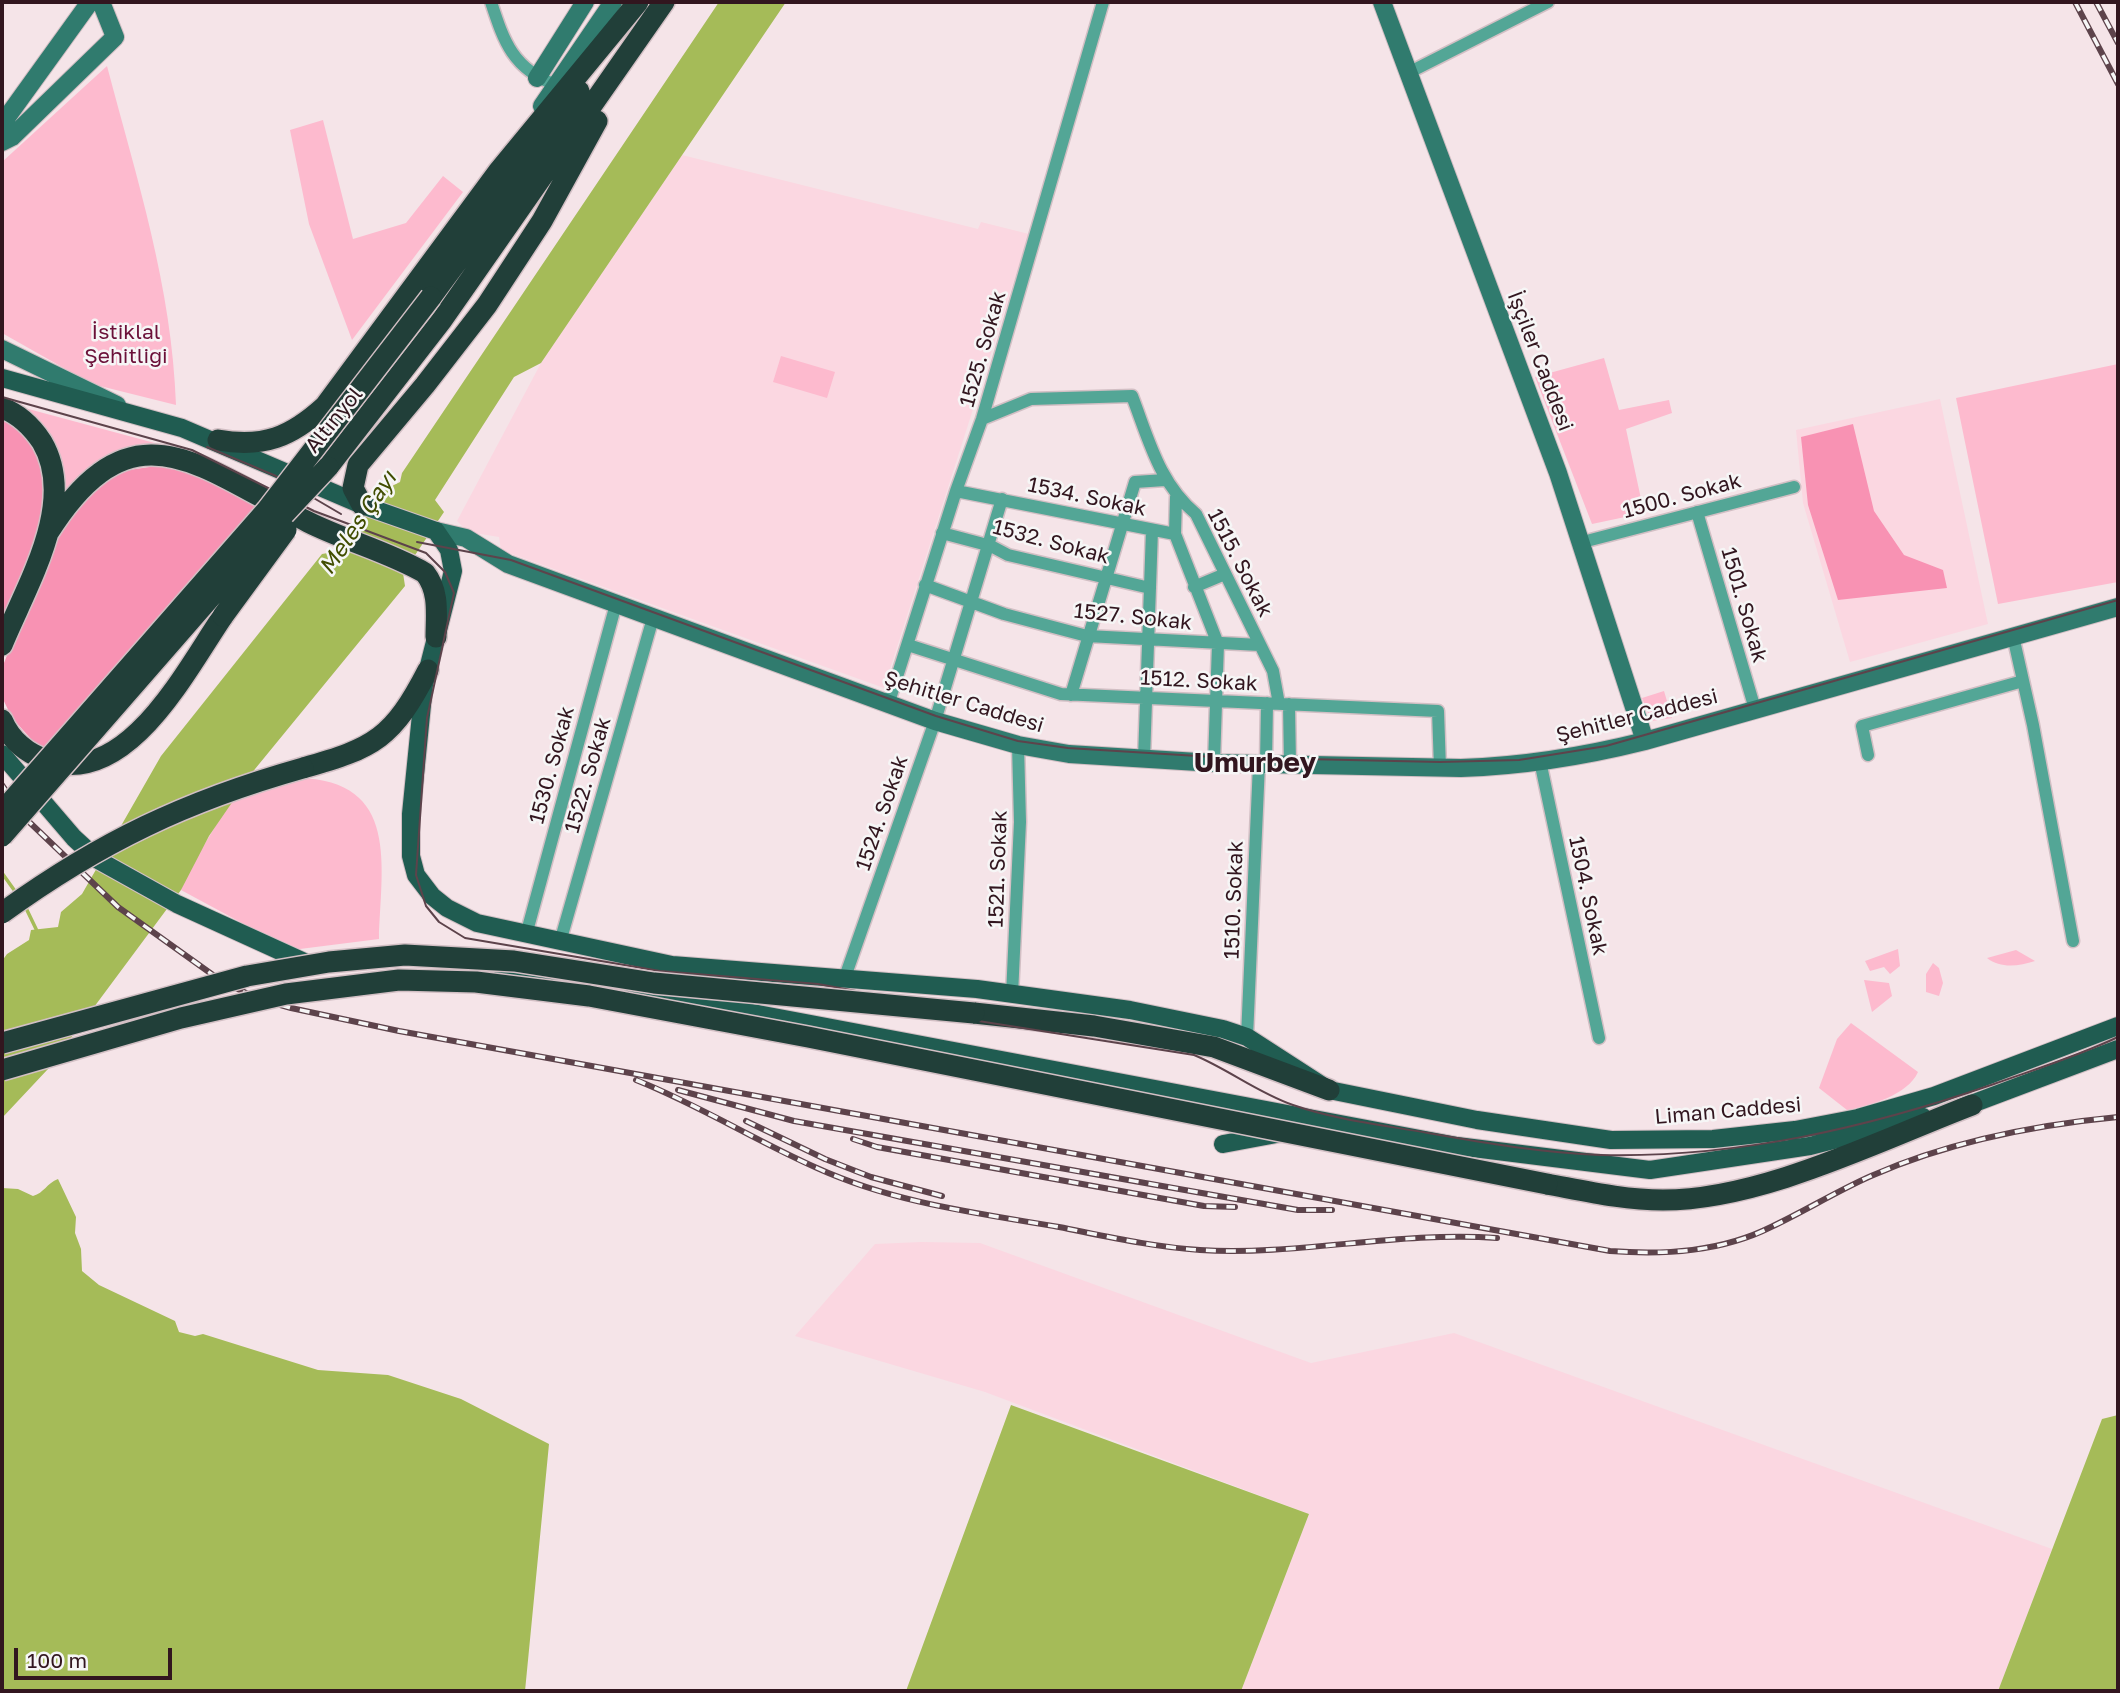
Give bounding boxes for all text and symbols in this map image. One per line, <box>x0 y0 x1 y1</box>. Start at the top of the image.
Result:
street label: İşçiler Caddesi <box>1502 287 1578 435</box>
street label: 1525. Sokak <box>954 288 1012 410</box>
park label: İstiklal Şehitliği <box>84 319 168 369</box>
street label: Altınyol <box>300 382 368 458</box>
water label: Meles Çayı <box>313 466 403 580</box>
street label: 1500. Sokak <box>1620 468 1744 524</box>
street label: 1534. Sokak <box>1025 472 1149 522</box>
street label: 1515. Sokak <box>1202 505 1278 621</box>
street label: 1532. Sokak <box>990 514 1112 570</box>
street label: 1501. Sokak <box>1716 545 1772 665</box>
street label: 1527. Sokak <box>1073 598 1193 636</box>
street label: 1512. Sokak <box>1140 665 1258 697</box>
street label: Şehitler Caddesi <box>881 666 1047 738</box>
street label: Şehitler Caddesi <box>1554 684 1720 748</box>
street label: 1530. Sokak <box>524 703 580 827</box>
street label: 1522. Sokak <box>559 714 617 836</box>
district label: Umurbey <box>1194 746 1316 780</box>
street label: 1524. Sokak <box>850 752 914 874</box>
street label: 1521. Sokak <box>983 810 1013 928</box>
street label: 1504. Sokak <box>1563 834 1613 958</box>
street label: 1510. Sokak <box>1219 840 1249 960</box>
street label: Liman Caddesi <box>1654 1092 1802 1130</box>
scale bar <box>18 1634 175 1678</box>
text: 100 m <box>27 1647 87 1673</box>

